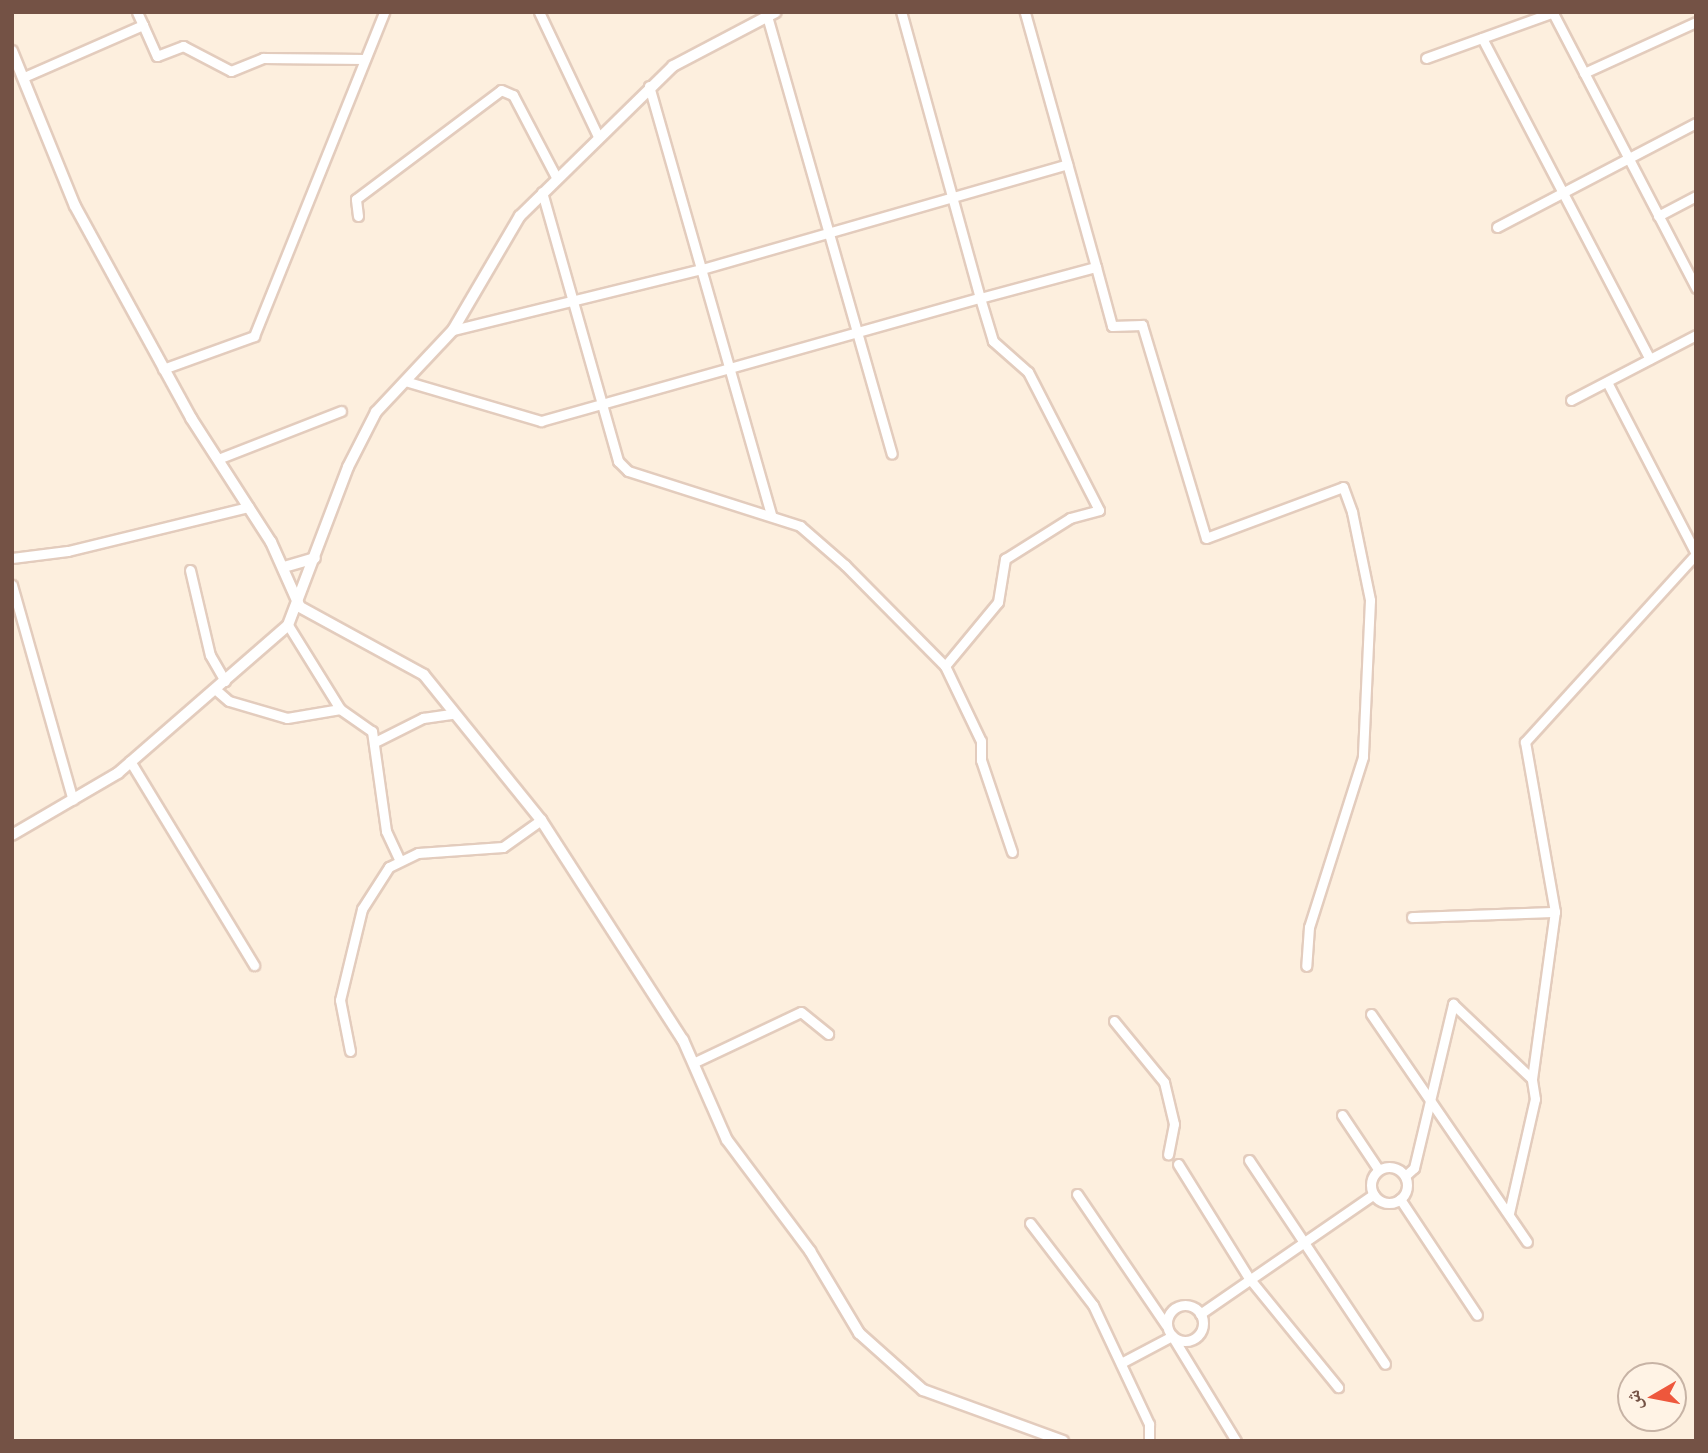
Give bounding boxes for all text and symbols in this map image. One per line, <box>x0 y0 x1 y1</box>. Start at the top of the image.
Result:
north arrow <box>1617 1362 1687 1432</box>
text: ش <box>1620 1388 1646 1412</box>

